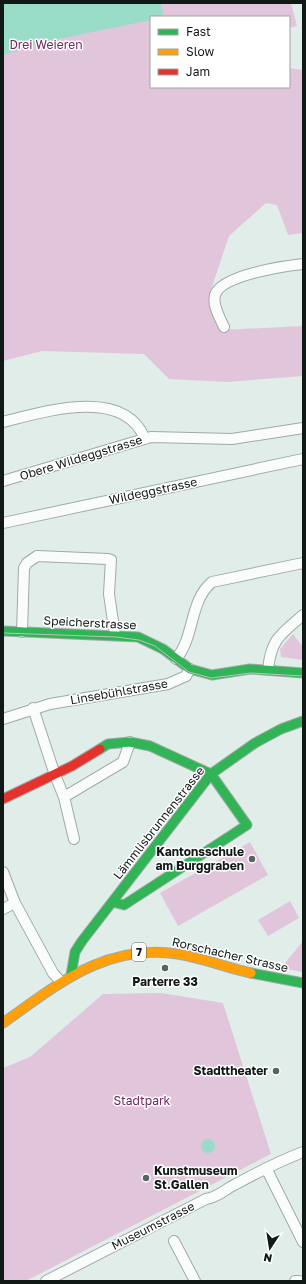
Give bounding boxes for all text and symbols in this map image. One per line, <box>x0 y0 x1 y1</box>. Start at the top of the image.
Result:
legend <box>150 16 290 88</box>
text: Fast <box>186 24 211 39</box>
park label: Drei Weieren <box>9 37 83 52</box>
text: Slow <box>186 44 214 59</box>
text: Jam <box>186 64 210 79</box>
street label: Obere Wildeggstrasse <box>18 432 144 483</box>
street label: Wildeggstrasse <box>107 474 198 507</box>
street label: Speicherstrasse <box>43 613 137 632</box>
street label: Linsebühlstrasse <box>69 676 169 707</box>
street label: Lämmlisbrunnenstrasse <box>110 763 207 882</box>
place label: Kantonsschule am Burggraben <box>155 844 244 873</box>
marker: Kantonsschule am Burggraben <box>247 854 257 864</box>
street label: Rorschacher Strasse <box>171 934 290 975</box>
road number: 7 <box>132 943 146 961</box>
marker: Parterre 33 <box>160 963 170 973</box>
place label: Parterre 33 <box>132 974 198 989</box>
place label: Stadttheater <box>194 1063 268 1078</box>
marker: Stadttheater <box>271 1066 281 1076</box>
park label: Stadtpark <box>114 1093 171 1108</box>
place label: Kunstmuseum St.Gallen <box>154 1163 237 1192</box>
marker: Kunstmuseum St.Gallen <box>141 1173 151 1183</box>
street label: Museumstrasse <box>109 1198 197 1253</box>
north arrow <box>250 1228 290 1268</box>
text: N <box>262 1251 273 1265</box>

